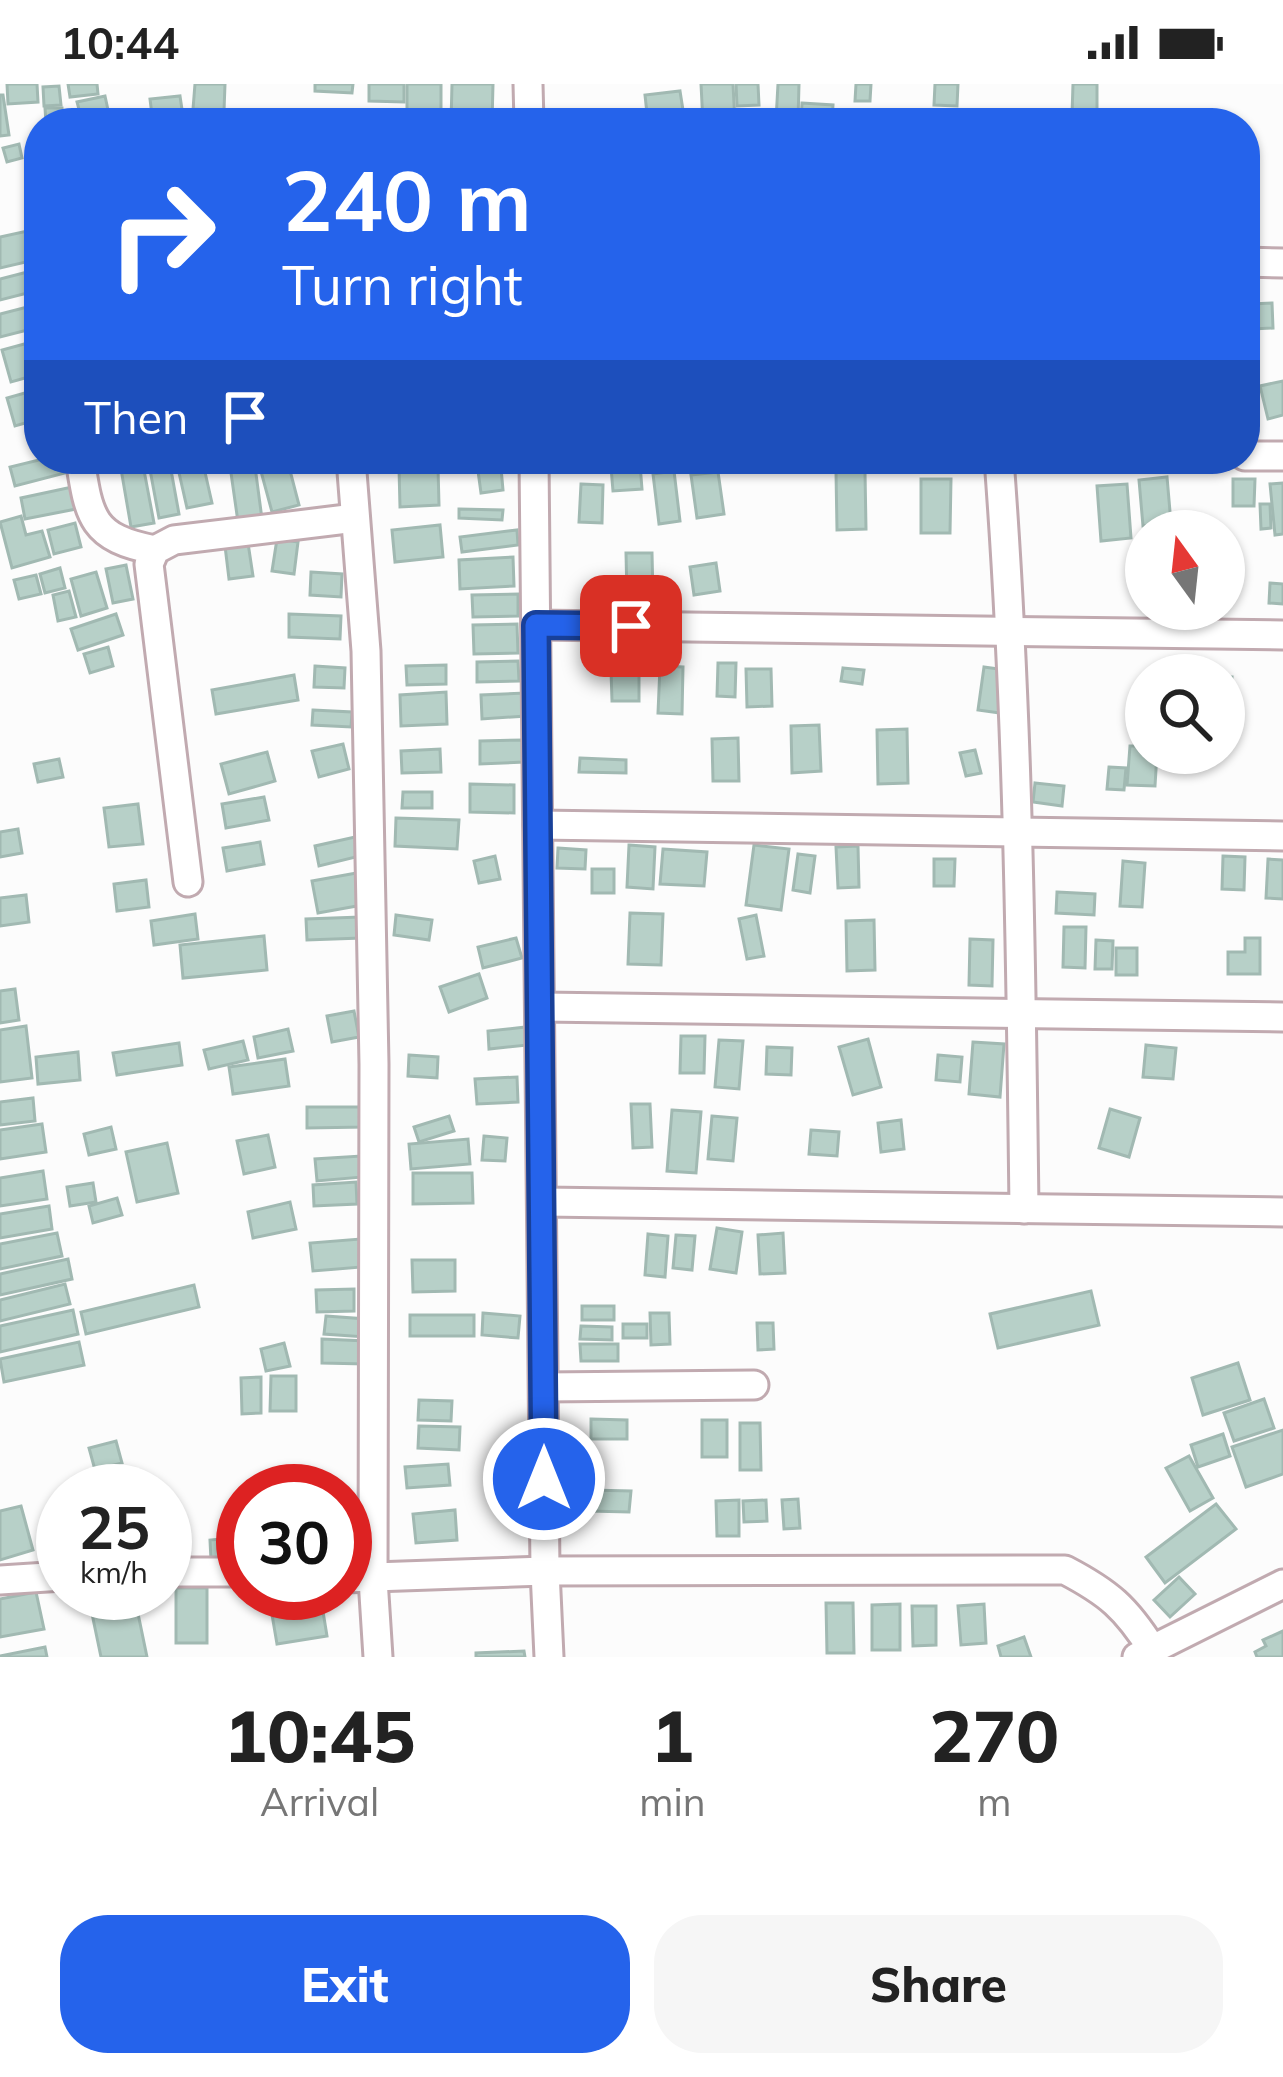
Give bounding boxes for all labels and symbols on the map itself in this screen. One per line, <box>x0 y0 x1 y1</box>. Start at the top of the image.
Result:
north arrow <box>1125 510 1245 630</box>
pin <box>580 575 682 677</box>
position arrow <box>481 1416 607 1542</box>
speed limit sign: 30 <box>216 1464 372 1620</box>

